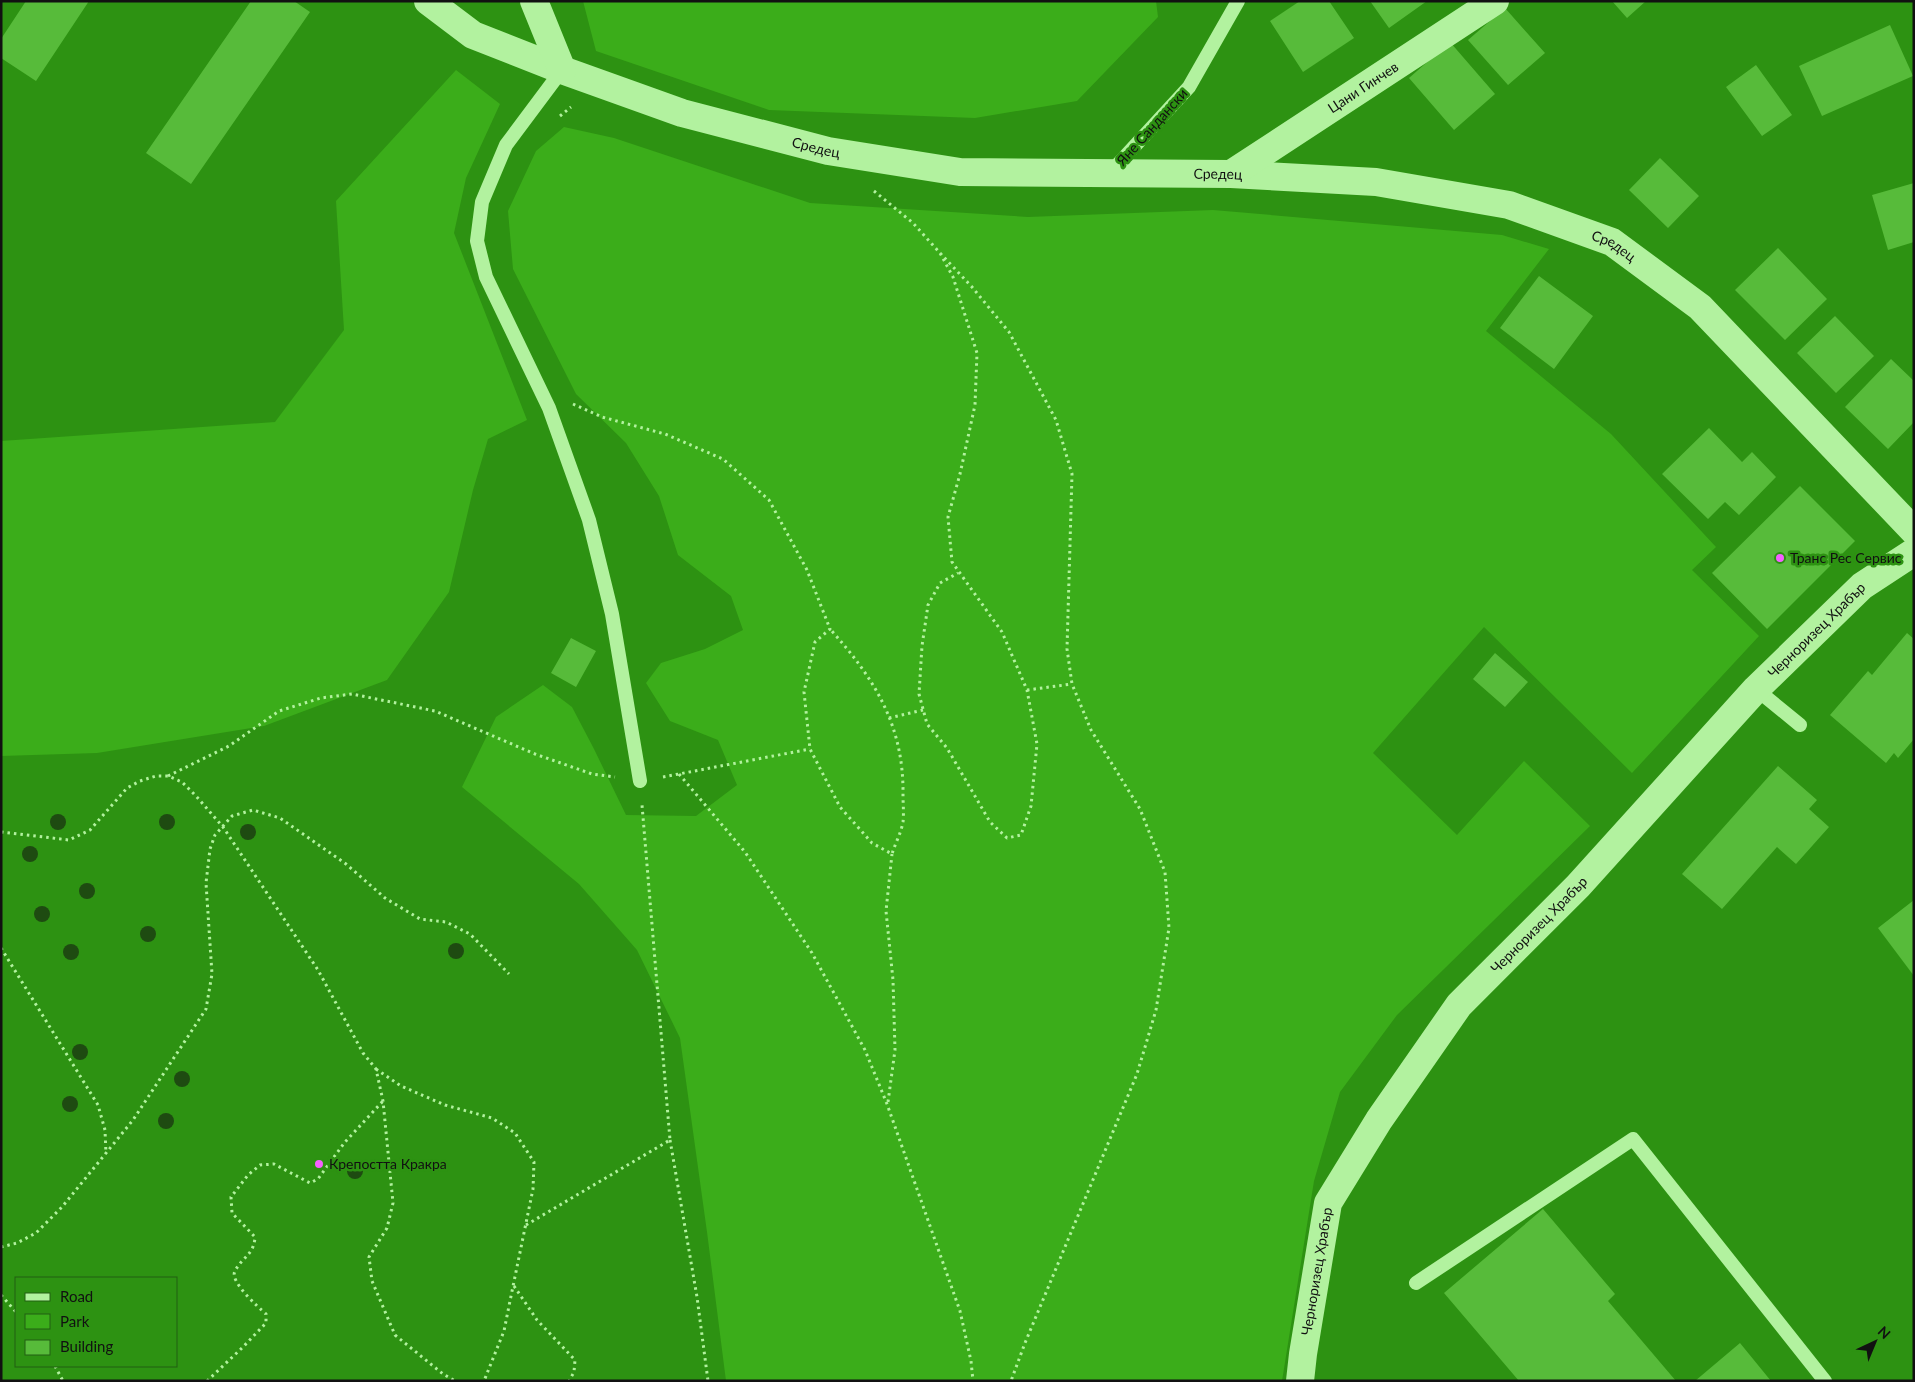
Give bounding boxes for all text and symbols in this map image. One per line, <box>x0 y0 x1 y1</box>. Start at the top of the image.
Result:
street label: Цани Гинчев <box>1324 58 1401 116</box>
street label: Яне Сандански <box>1112 85 1191 169</box>
street label: Средец <box>790 133 842 161</box>
street label: Средец <box>1193 165 1243 183</box>
street label: Средец <box>1589 226 1640 265</box>
place label: Транс Рес Сервис <box>1790 549 1902 566</box>
marker: Транс Рес Сервис <box>1774 552 1786 564</box>
street label: Черноризец Храбър <box>1764 578 1869 681</box>
street label: Черноризец Храбър <box>1487 873 1591 976</box>
place label: Крепостта Кракра <box>329 1155 447 1172</box>
marker: Крепостта Кракра <box>313 1158 325 1170</box>
street label: Черноризец Храбър <box>1297 1206 1335 1336</box>
legend <box>15 1277 178 1367</box>
text: Road <box>60 1287 93 1305</box>
text: Park <box>60 1312 90 1330</box>
north arrow <box>1850 1317 1900 1367</box>
text: N <box>1875 1322 1894 1342</box>
text: Building <box>60 1337 113 1355</box>

